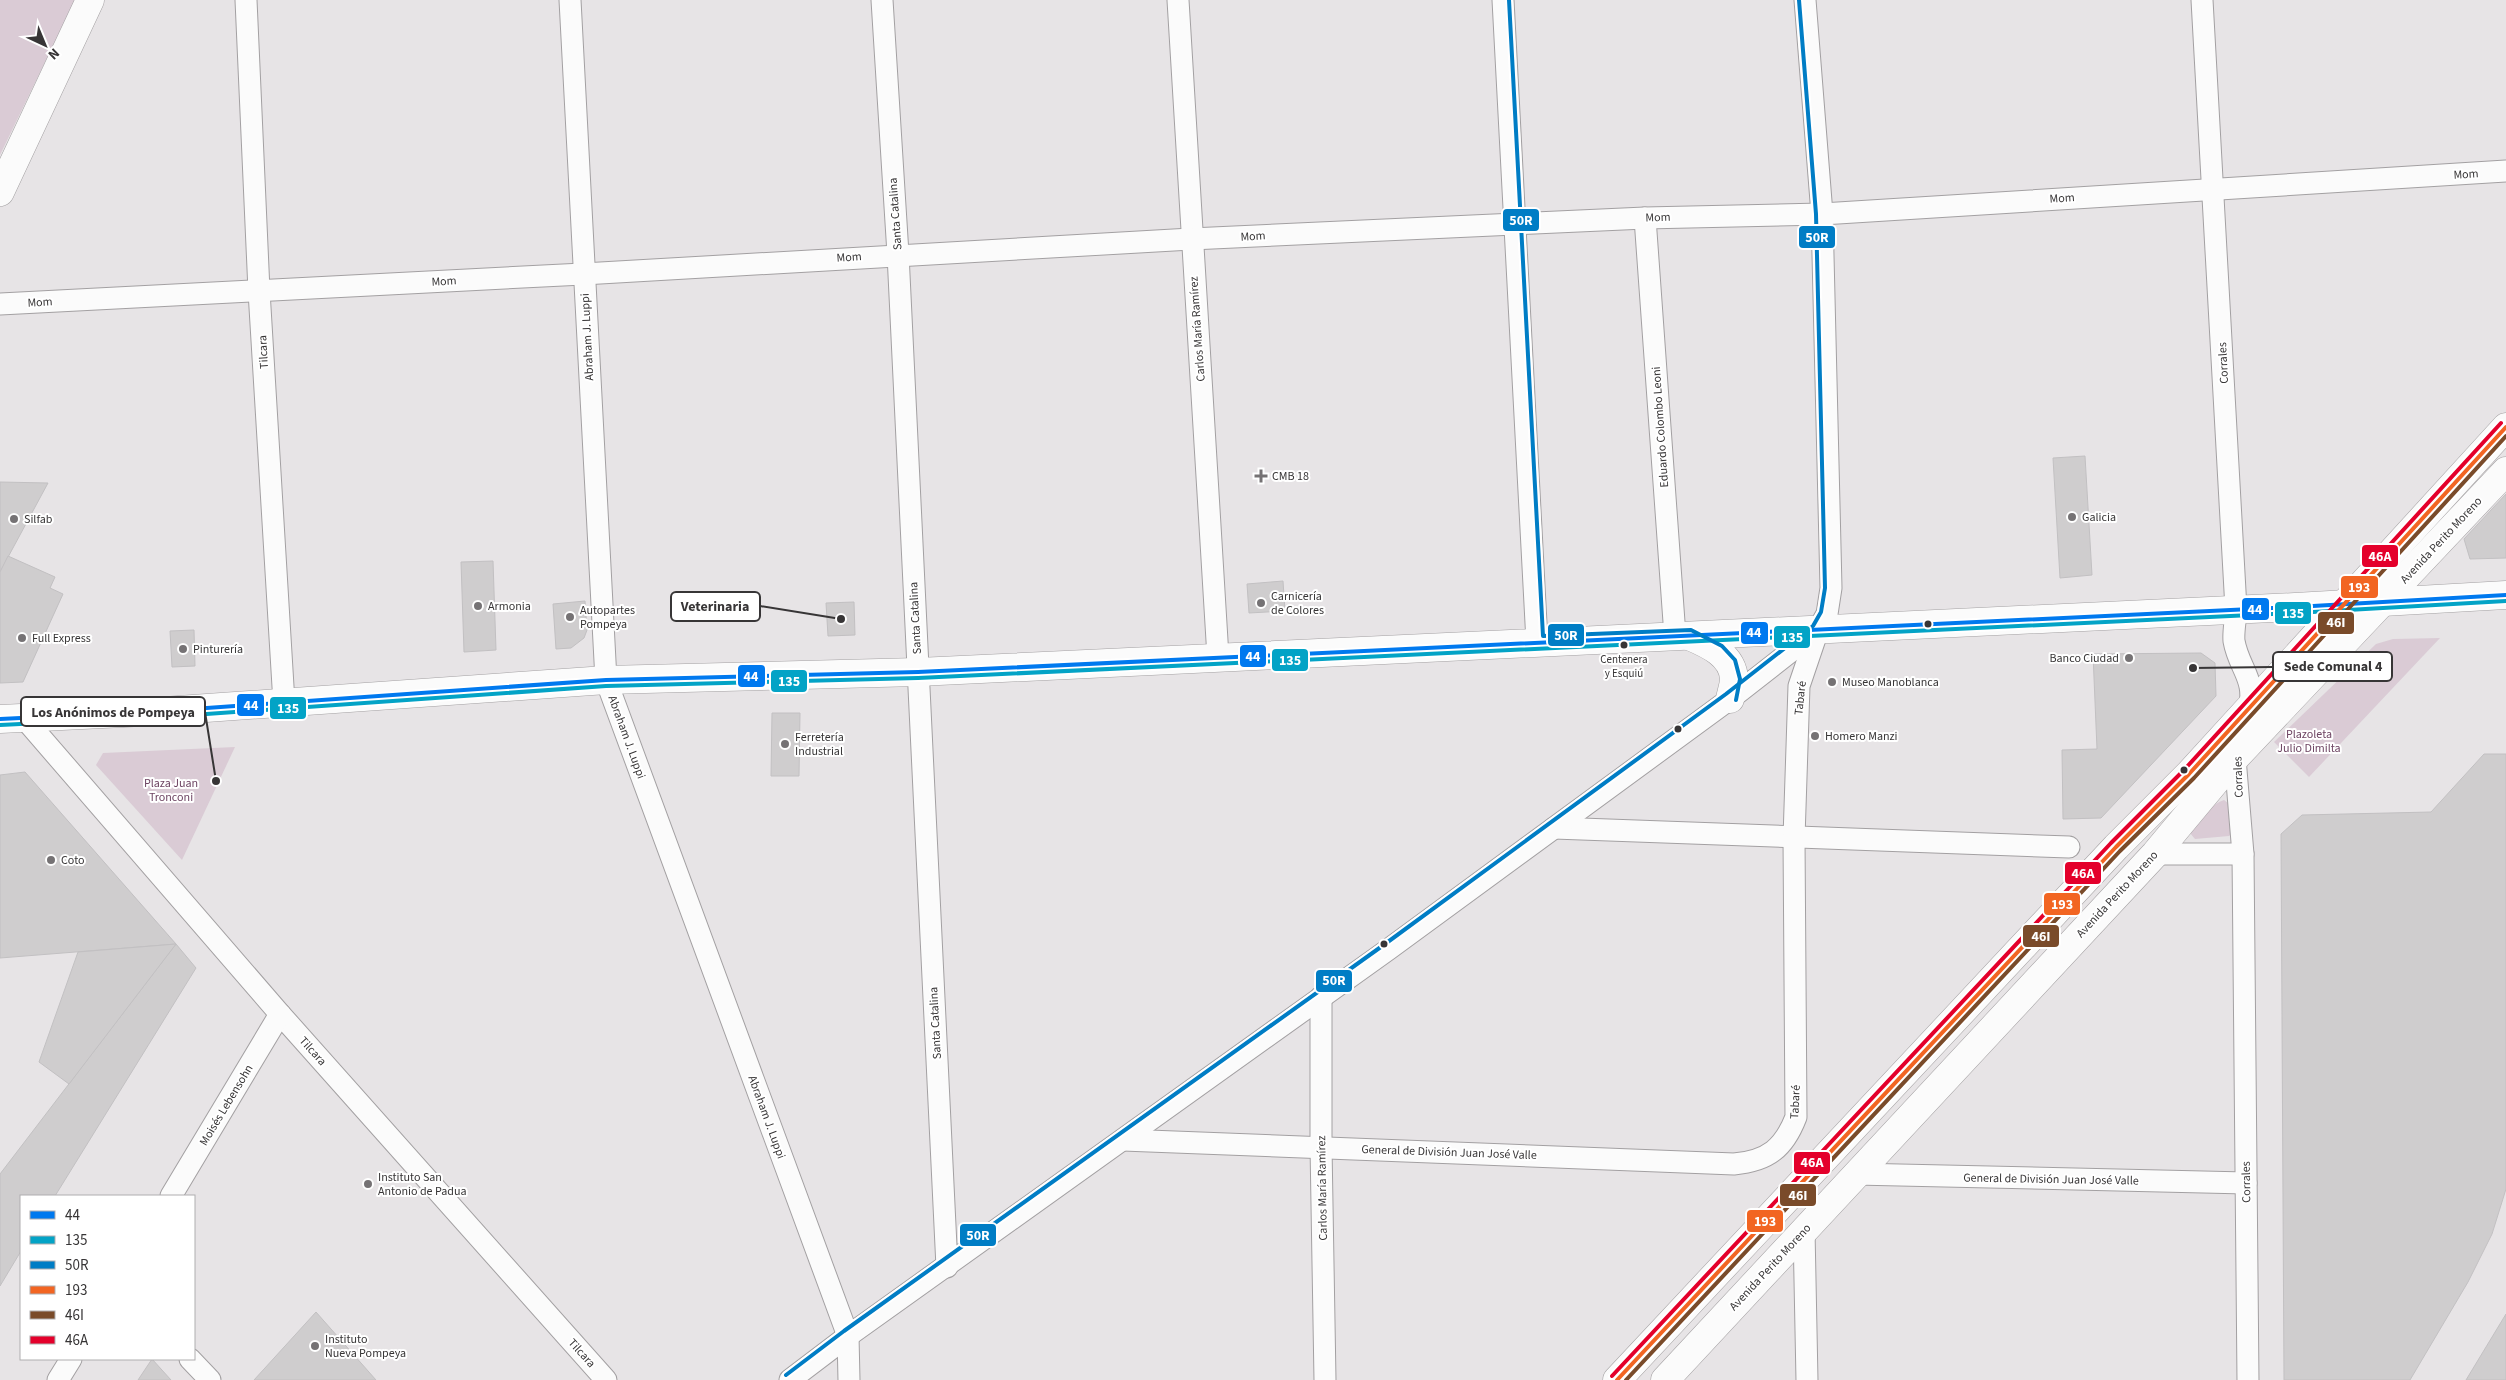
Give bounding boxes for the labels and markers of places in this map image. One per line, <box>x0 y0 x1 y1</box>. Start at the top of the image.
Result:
place label: CMB 18 <box>1272 468 1309 485</box>
marker: CMB 18 <box>1254 469 1268 483</box>
place label: Galicia <box>2082 509 2116 526</box>
place label: Silfab <box>24 511 53 528</box>
marker: Galicia <box>2066 511 2078 523</box>
marker: Silfab <box>8 513 20 525</box>
place label: Carnicería de Colores <box>1271 588 1324 619</box>
callout: Veterinaria <box>671 592 760 621</box>
marker: Carnicería de Colores <box>1255 597 1267 609</box>
place label: Armonia <box>488 598 531 615</box>
marker: Armonia <box>472 600 484 612</box>
place label: Autopartes Pompeya <box>580 602 635 633</box>
marker: Autopartes Pompeya <box>564 611 576 623</box>
unlabelled marker <box>1923 619 1933 629</box>
place label: Full Express <box>32 630 91 647</box>
marker: Full Express <box>16 632 28 644</box>
marker: Centenera y Esquiú <box>1619 640 1629 650</box>
place label: Pinturería <box>193 641 243 658</box>
marker: Pinturería <box>177 643 189 655</box>
place label: Banco Ciudad <box>2050 650 2119 667</box>
place label: Centenera y Esquiú <box>1600 652 1648 681</box>
marker: Banco Ciudad <box>2123 652 2135 664</box>
callout: Sede Comunal 4 <box>2273 652 2392 681</box>
place label: Museo Manoblanca <box>1842 674 1939 691</box>
marker: Museo Manoblanca <box>1826 676 1838 688</box>
callout: Los Anónimos de Pompeya <box>21 697 205 726</box>
unlabelled marker <box>1673 724 1683 734</box>
place label: Homero Manzi <box>1825 728 1898 745</box>
place label: Ferretería Industrial <box>795 729 844 760</box>
marker: Homero Manzi <box>1809 730 1821 742</box>
marker: Ferretería Industrial <box>779 738 791 750</box>
unlabelled marker <box>2179 765 2189 775</box>
place label: Coto <box>61 852 85 869</box>
marker: Coto <box>45 854 57 866</box>
unlabelled marker <box>1379 939 1389 949</box>
place label: Instituto San Antonio de Padua <box>378 1169 466 1200</box>
marker: Instituto San Antonio de Padua <box>362 1178 374 1190</box>
place label: Instituto Nueva Pompeya <box>325 1331 406 1362</box>
marker: Instituto Nueva Pompeya <box>309 1340 321 1352</box>

